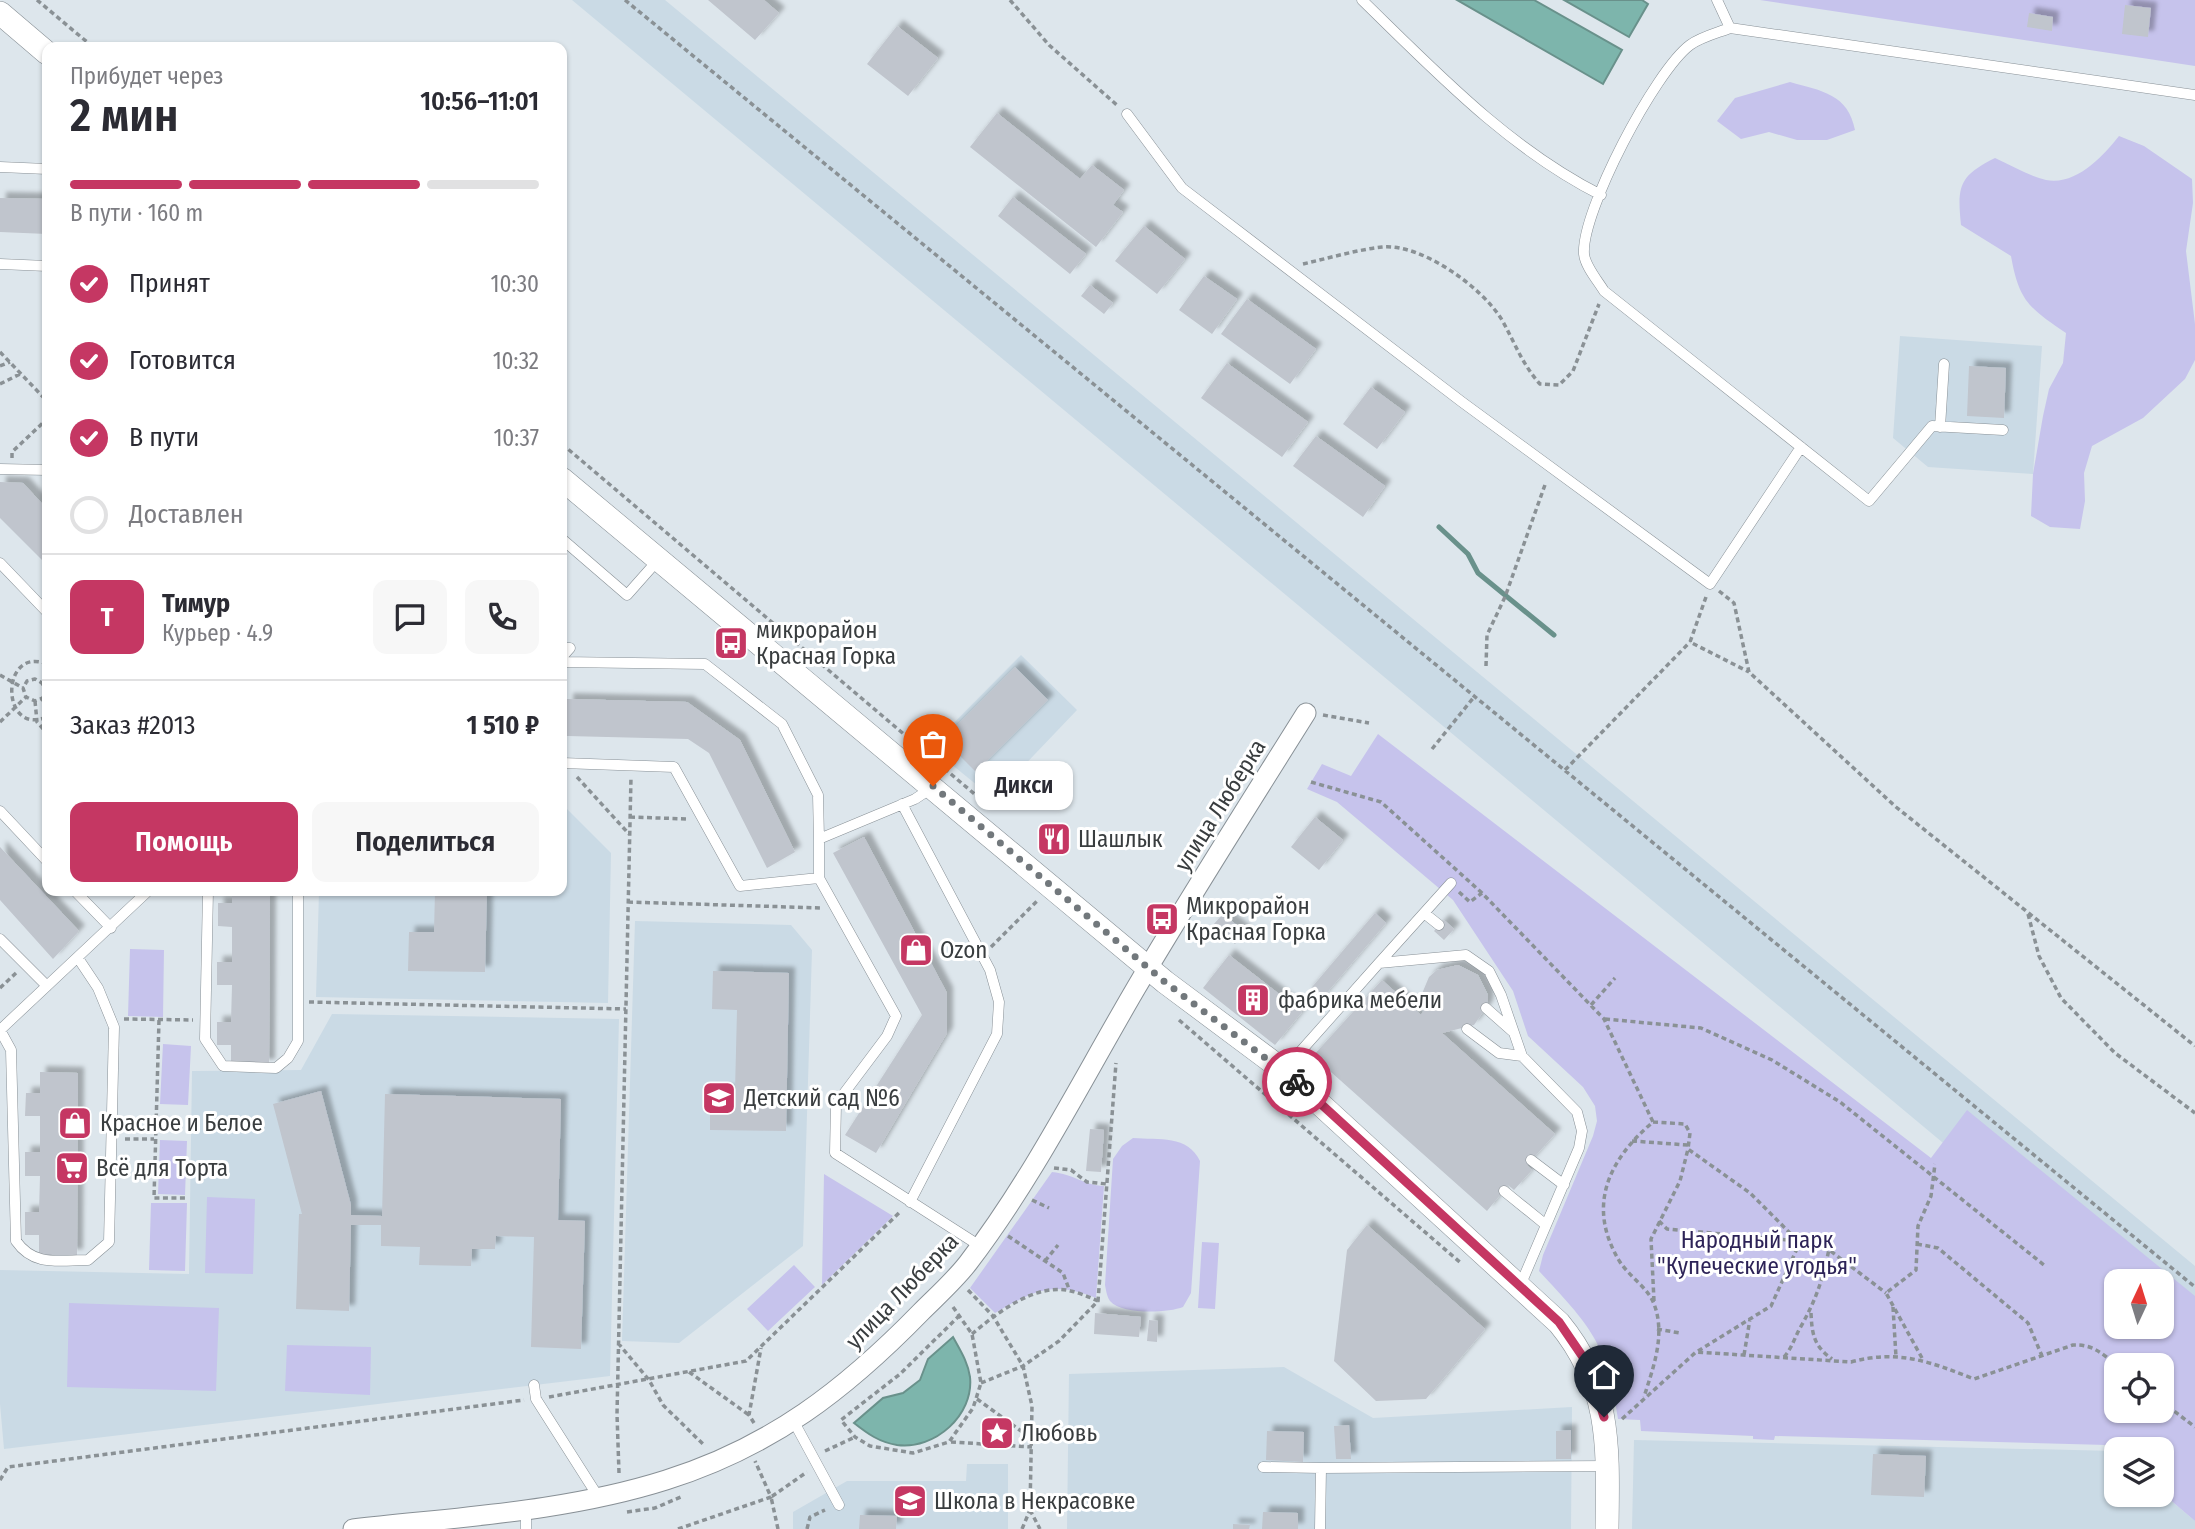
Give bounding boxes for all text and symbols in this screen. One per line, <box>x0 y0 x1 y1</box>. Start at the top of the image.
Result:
text: Прибудет через <box>70 62 223 90</box>
text: 10:56–11:01 <box>420 86 539 117</box>
text: 2 мин <box>70 88 178 143</box>
text: В пути · 160 m <box>70 199 203 227</box>
icon: check <box>70 265 108 303</box>
text: Принят <box>129 268 210 299</box>
text: 10:30 <box>491 270 539 298</box>
icon: check <box>70 342 108 380</box>
text: Готовится <box>129 345 236 376</box>
text: 10:32 <box>493 347 539 375</box>
icon: check <box>70 419 108 457</box>
text: В пути <box>129 422 199 453</box>
text: 10:37 <box>493 424 539 452</box>
text: Доставлен <box>129 499 244 530</box>
button: chat <box>373 580 447 654</box>
button: phone <box>465 580 539 654</box>
text: Тимур <box>162 588 230 619</box>
text: Т <box>101 602 113 633</box>
place label: микрорайон Красная Горка <box>756 616 896 670</box>
text: Курьер · 4.9 <box>162 619 273 647</box>
bus stop icon: микрорайон Красная Горка <box>712 624 750 662</box>
text: Заказ #2013 <box>70 710 196 741</box>
text: 1 510 ₽ <box>467 710 539 741</box>
pin <box>903 714 963 786</box>
icon: bag <box>914 725 952 763</box>
street label: улица Люберка <box>1168 734 1272 876</box>
callout: Дикси <box>975 762 1073 810</box>
text: Дикси <box>995 771 1053 799</box>
button: Помощь <box>70 802 298 882</box>
button: Поделиться <box>312 802 539 882</box>
restaurant icon: Шашлык <box>1035 820 1073 858</box>
place label: Шашлык <box>1078 825 1163 853</box>
place label: Микрорайон Красная Горка <box>1186 892 1326 946</box>
bus stop icon: Микрорайон Красная Горка <box>1143 900 1181 938</box>
shop icon: Ozon <box>897 931 935 969</box>
place label: Ozon <box>940 936 987 964</box>
building icon: фабрика мебели <box>1234 981 1272 1019</box>
place label: фабрика мебели <box>1278 986 1442 1014</box>
courier <box>1262 1047 1332 1117</box>
icon: bike <box>1278 1063 1316 1101</box>
school or university icon: Детский сад №6 <box>700 1079 738 1117</box>
place label: Детский сад №6 <box>743 1084 900 1112</box>
shop icon: Красное и Белое <box>56 1104 94 1142</box>
place label: Красное и Белое <box>100 1109 263 1137</box>
supermarket icon: Всё для Торта <box>53 1149 91 1187</box>
place label: Всё для Торта <box>96 1154 228 1182</box>
park label: Народный парк "Купеческие угодья" <box>1657 1226 1857 1280</box>
street label: улица Люберка <box>840 1227 964 1355</box>
north arrow <box>2104 1269 2174 1339</box>
map controls <box>2104 1269 2174 1507</box>
pin <box>1574 1345 1634 1417</box>
button: locate <box>2104 1353 2174 1423</box>
icon: home <box>1585 1356 1623 1394</box>
place icon: Любовь <box>978 1414 1016 1452</box>
place label: Любовь <box>1021 1419 1097 1447</box>
button: layers <box>2104 1437 2174 1507</box>
school or university icon: Школа в Некрасовке <box>891 1482 929 1520</box>
place label: Школа в Некрасовке <box>934 1487 1135 1515</box>

